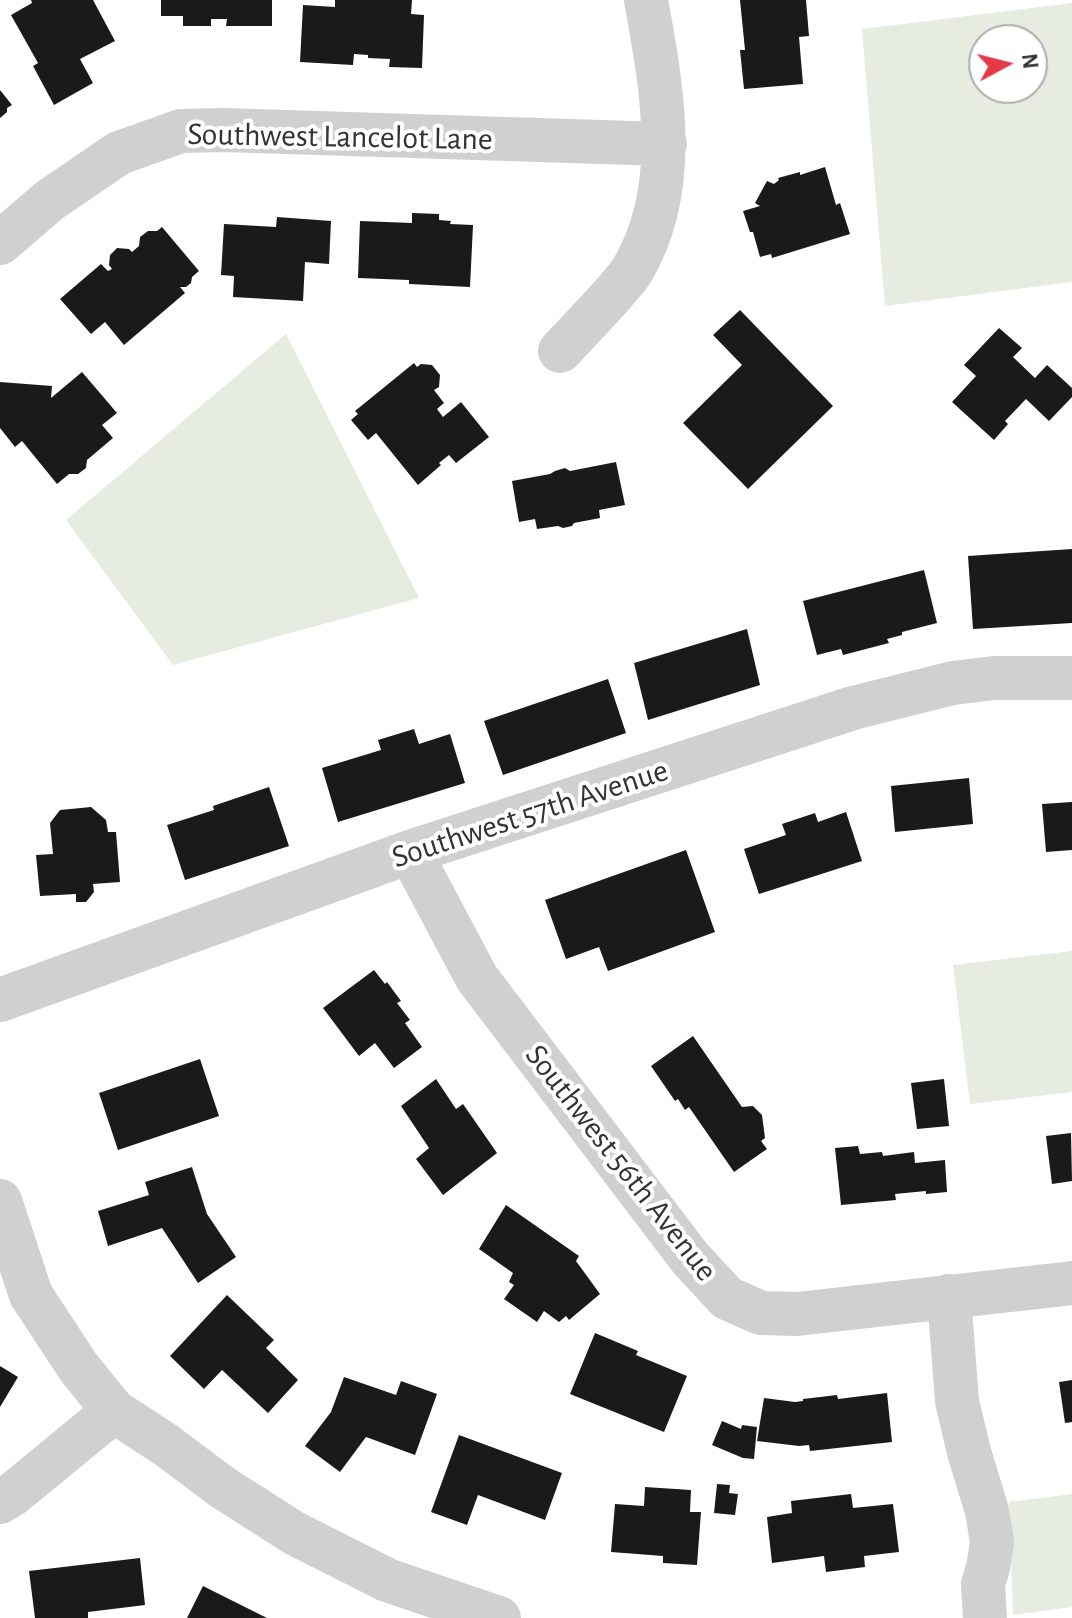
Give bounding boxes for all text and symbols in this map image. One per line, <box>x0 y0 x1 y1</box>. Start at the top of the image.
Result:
north arrow <box>968 24 1048 104</box>
text: N <box>1018 52 1042 70</box>
street label: Southwest Lancelot Lane <box>187 115 493 159</box>
street label: Southwest 57th Avenue <box>387 751 673 877</box>
street label: Southwest 56th Avenue <box>517 1037 725 1289</box>

